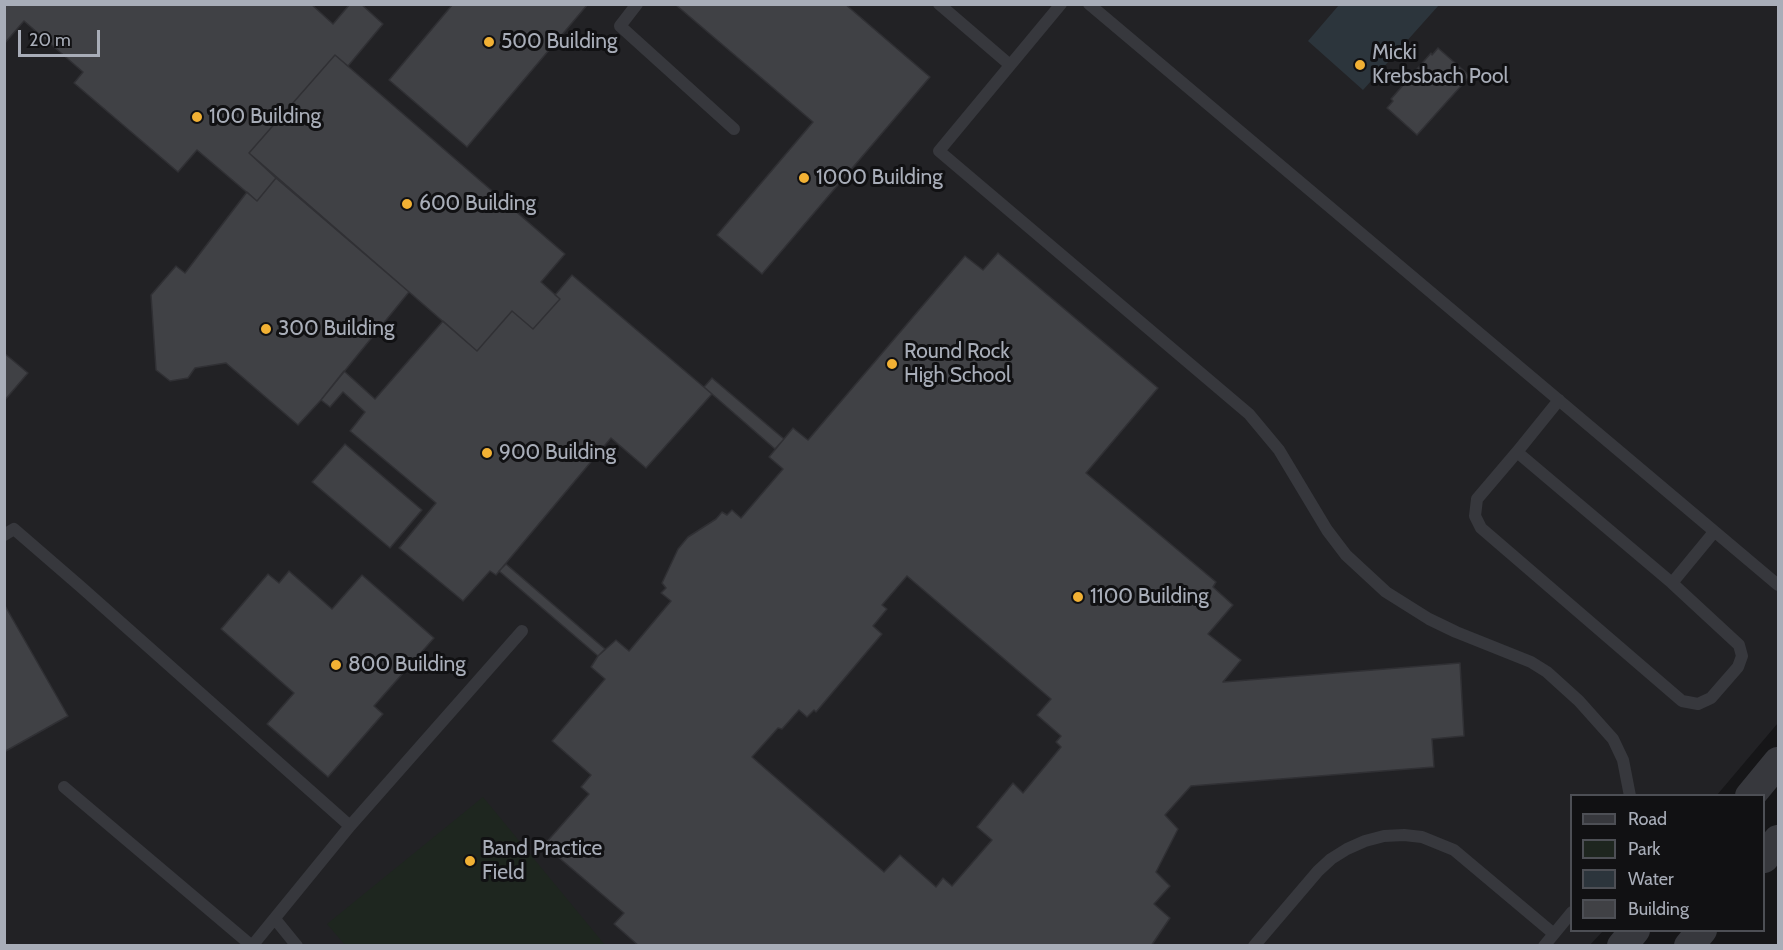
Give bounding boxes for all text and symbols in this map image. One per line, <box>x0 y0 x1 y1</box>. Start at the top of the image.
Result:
scale bar <box>21 18 104 56</box>
text: 20 m <box>29 29 71 51</box>
place label: 500 Building <box>501 29 617 55</box>
marker: 500 Building <box>482 35 496 49</box>
place label: Micki Krebsbach Pool <box>1372 40 1509 90</box>
marker: Micki Krebsbach Pool <box>1353 58 1367 72</box>
place label: 100 Building <box>209 104 321 130</box>
marker: 100 Building <box>190 110 204 124</box>
place label: 1000 Building <box>816 165 943 191</box>
marker: 1000 Building <box>797 171 811 185</box>
place label: 600 Building <box>419 191 536 217</box>
marker: 600 Building <box>400 197 414 211</box>
place label: 300 Building <box>278 316 394 342</box>
marker: 300 Building <box>259 322 273 336</box>
place label: Round Rock High School <box>904 339 1011 389</box>
marker: Round Rock High School <box>885 357 899 371</box>
place label: 900 Building <box>499 440 616 466</box>
marker: 900 Building <box>480 446 494 460</box>
place label: 1100 Building <box>1090 584 1209 610</box>
marker: 1100 Building <box>1071 590 1085 604</box>
place label: 800 Building <box>348 652 466 678</box>
marker: 800 Building <box>329 658 343 672</box>
legend <box>1570 794 1765 932</box>
text: Road <box>1628 808 1667 830</box>
place label: Band Practice Field <box>482 836 602 886</box>
text: Park <box>1628 838 1660 860</box>
marker: Band Practice Field <box>463 854 477 868</box>
text: Water <box>1628 868 1674 890</box>
text: Building <box>1628 898 1689 920</box>

